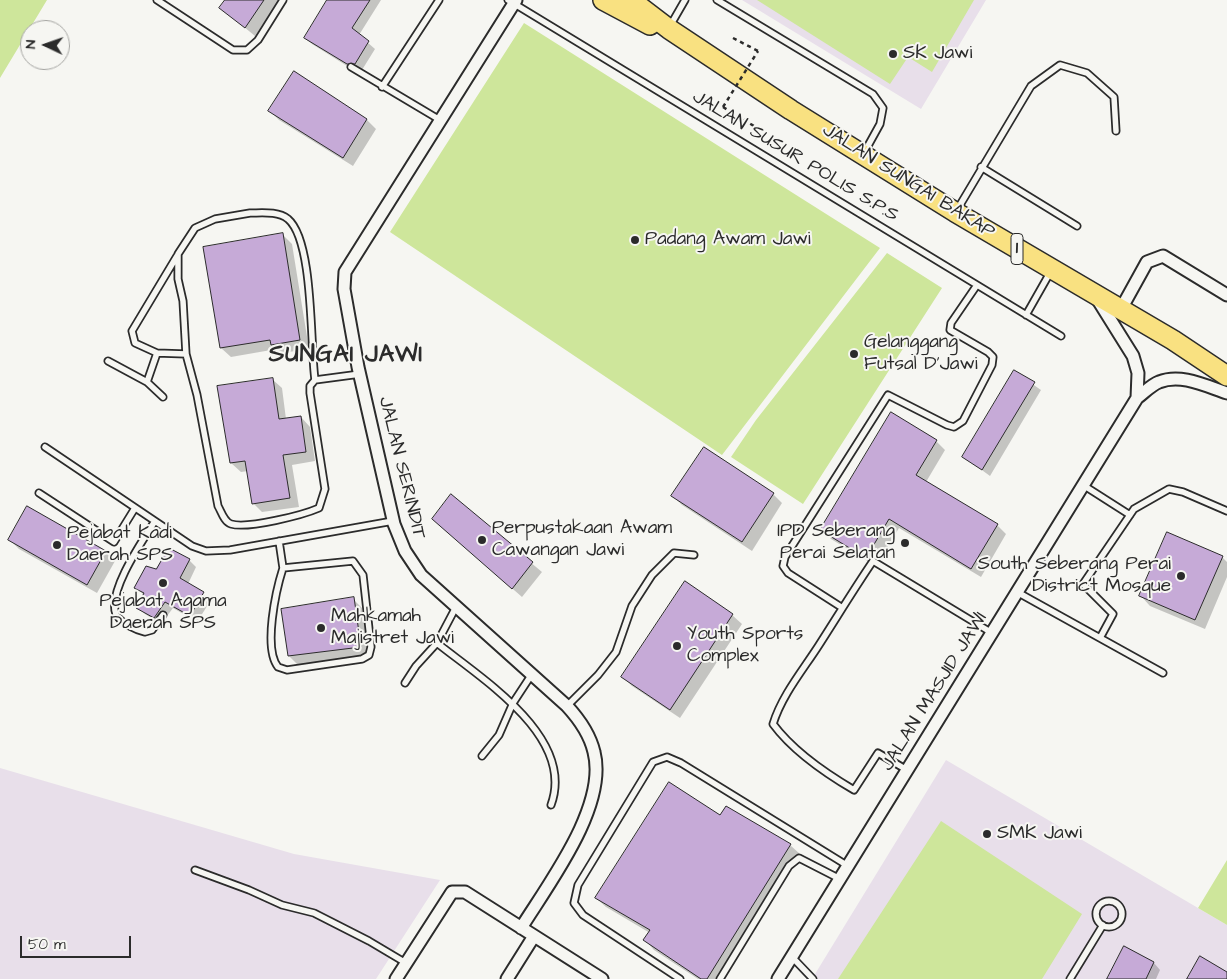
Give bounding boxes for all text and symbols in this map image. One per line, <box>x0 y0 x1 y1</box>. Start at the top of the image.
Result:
north arrow <box>20 20 70 70</box>
text: N <box>21 39 41 49</box>
place label: SK Jawi <box>903 43 972 65</box>
marker: SK Jawi <box>887 48 899 60</box>
street label: JALAN SUSUR POLIS S.P.S <box>688 86 902 228</box>
street label: JALAN SUNGAI BAKAP <box>818 120 998 244</box>
place label: Padang Awam Jawi <box>645 229 811 251</box>
road number: 1 <box>1011 233 1023 264</box>
marker: Padang Awam Jawi <box>629 234 641 246</box>
place label: Gelanggang Futsal D'Jawi <box>864 332 978 376</box>
district label: SUNGAI JAWI <box>267 342 425 370</box>
marker: Gelanggang Futsal D'Jawi <box>848 348 860 360</box>
street label: JALAN SERINDIT <box>372 394 430 542</box>
place label: Perpustakaan Awam Cawangan Jawi <box>492 518 672 562</box>
place label: IPD Seberang Perai Selatan <box>777 521 895 565</box>
place label: Pejabat Kadi Daerah SPS <box>67 523 173 567</box>
marker: Perpustakaan Awam Cawangan Jawi <box>476 534 488 546</box>
marker: IPD Seberang Perai Selatan <box>899 537 911 549</box>
marker: Pejabat Kadi Daerah SPS <box>51 539 63 551</box>
place label: South Seberang Perai District Mosque <box>978 554 1171 598</box>
marker: South Seberang Perai District Mosque <box>1175 570 1187 582</box>
marker: Pejabat Agama Daerah SPS <box>157 577 169 589</box>
place label: Pejabat Agama Daerah SPS <box>99 591 227 635</box>
place label: Mahkamah Majistret Jawi <box>331 606 454 650</box>
street label: JALAN MASJID JAWI <box>877 608 993 776</box>
marker: Mahkamah Majistret Jawi <box>315 622 327 634</box>
place label: Youth Sports Complex <box>687 624 803 668</box>
marker: Youth Sports Complex <box>671 640 683 652</box>
place label: SMK Jawi <box>997 823 1082 845</box>
marker: SMK Jawi <box>981 828 993 840</box>
scale bar <box>22 926 134 958</box>
text: 50 m <box>28 934 66 955</box>

